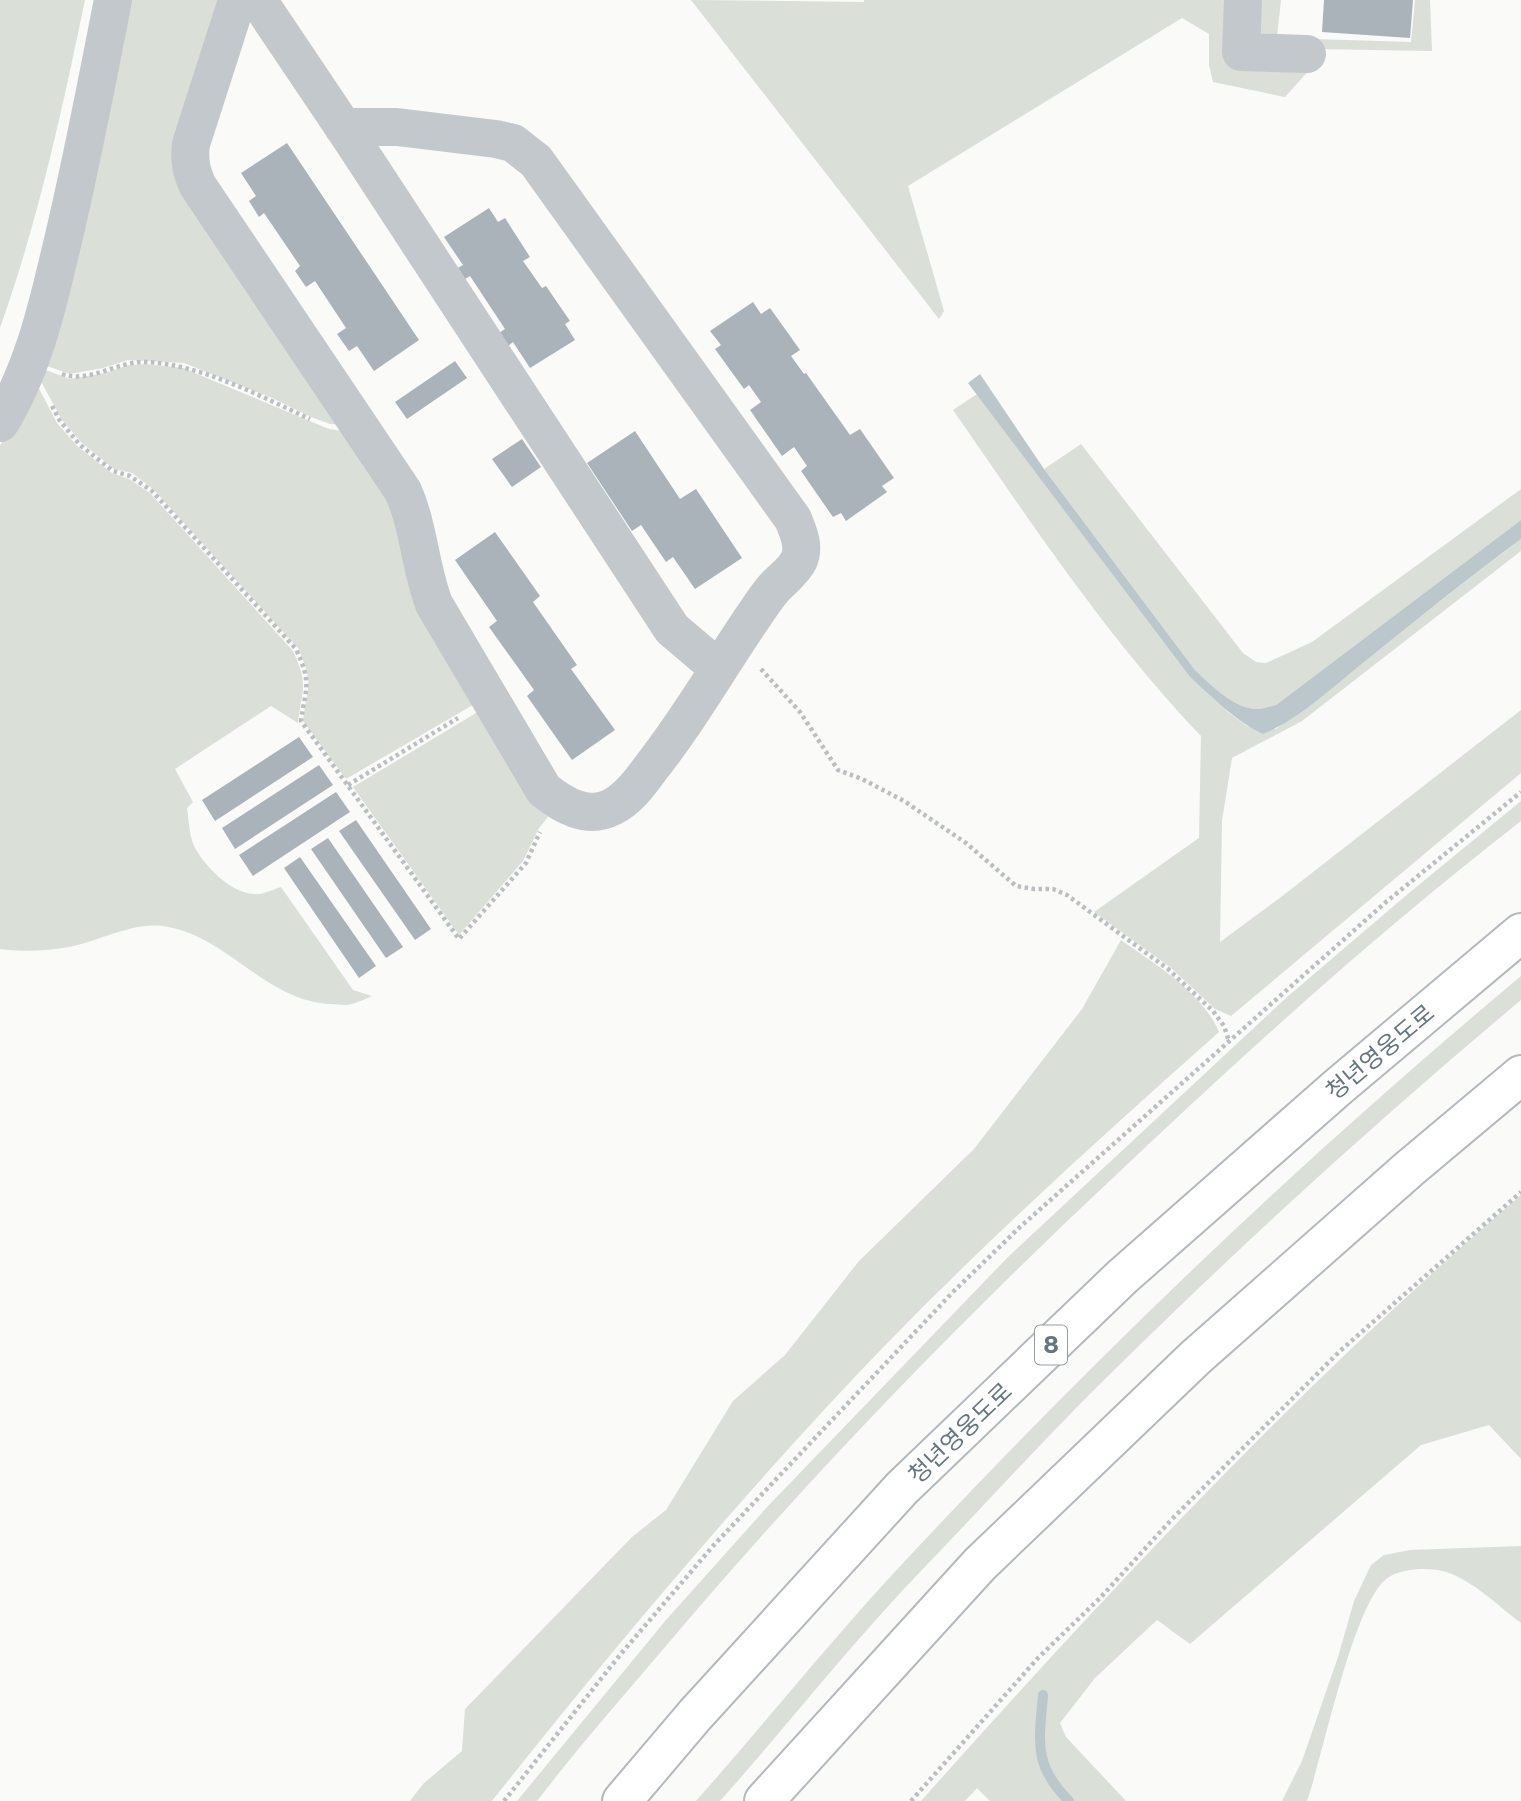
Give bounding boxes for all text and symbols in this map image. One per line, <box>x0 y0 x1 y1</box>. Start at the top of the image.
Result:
street label: 청년영웅도로 <box>1320 998 1440 1106</box>
road number: 8 <box>1035 1326 1067 1364</box>
street label: 청년영웅도로 <box>902 1377 1018 1489</box>

